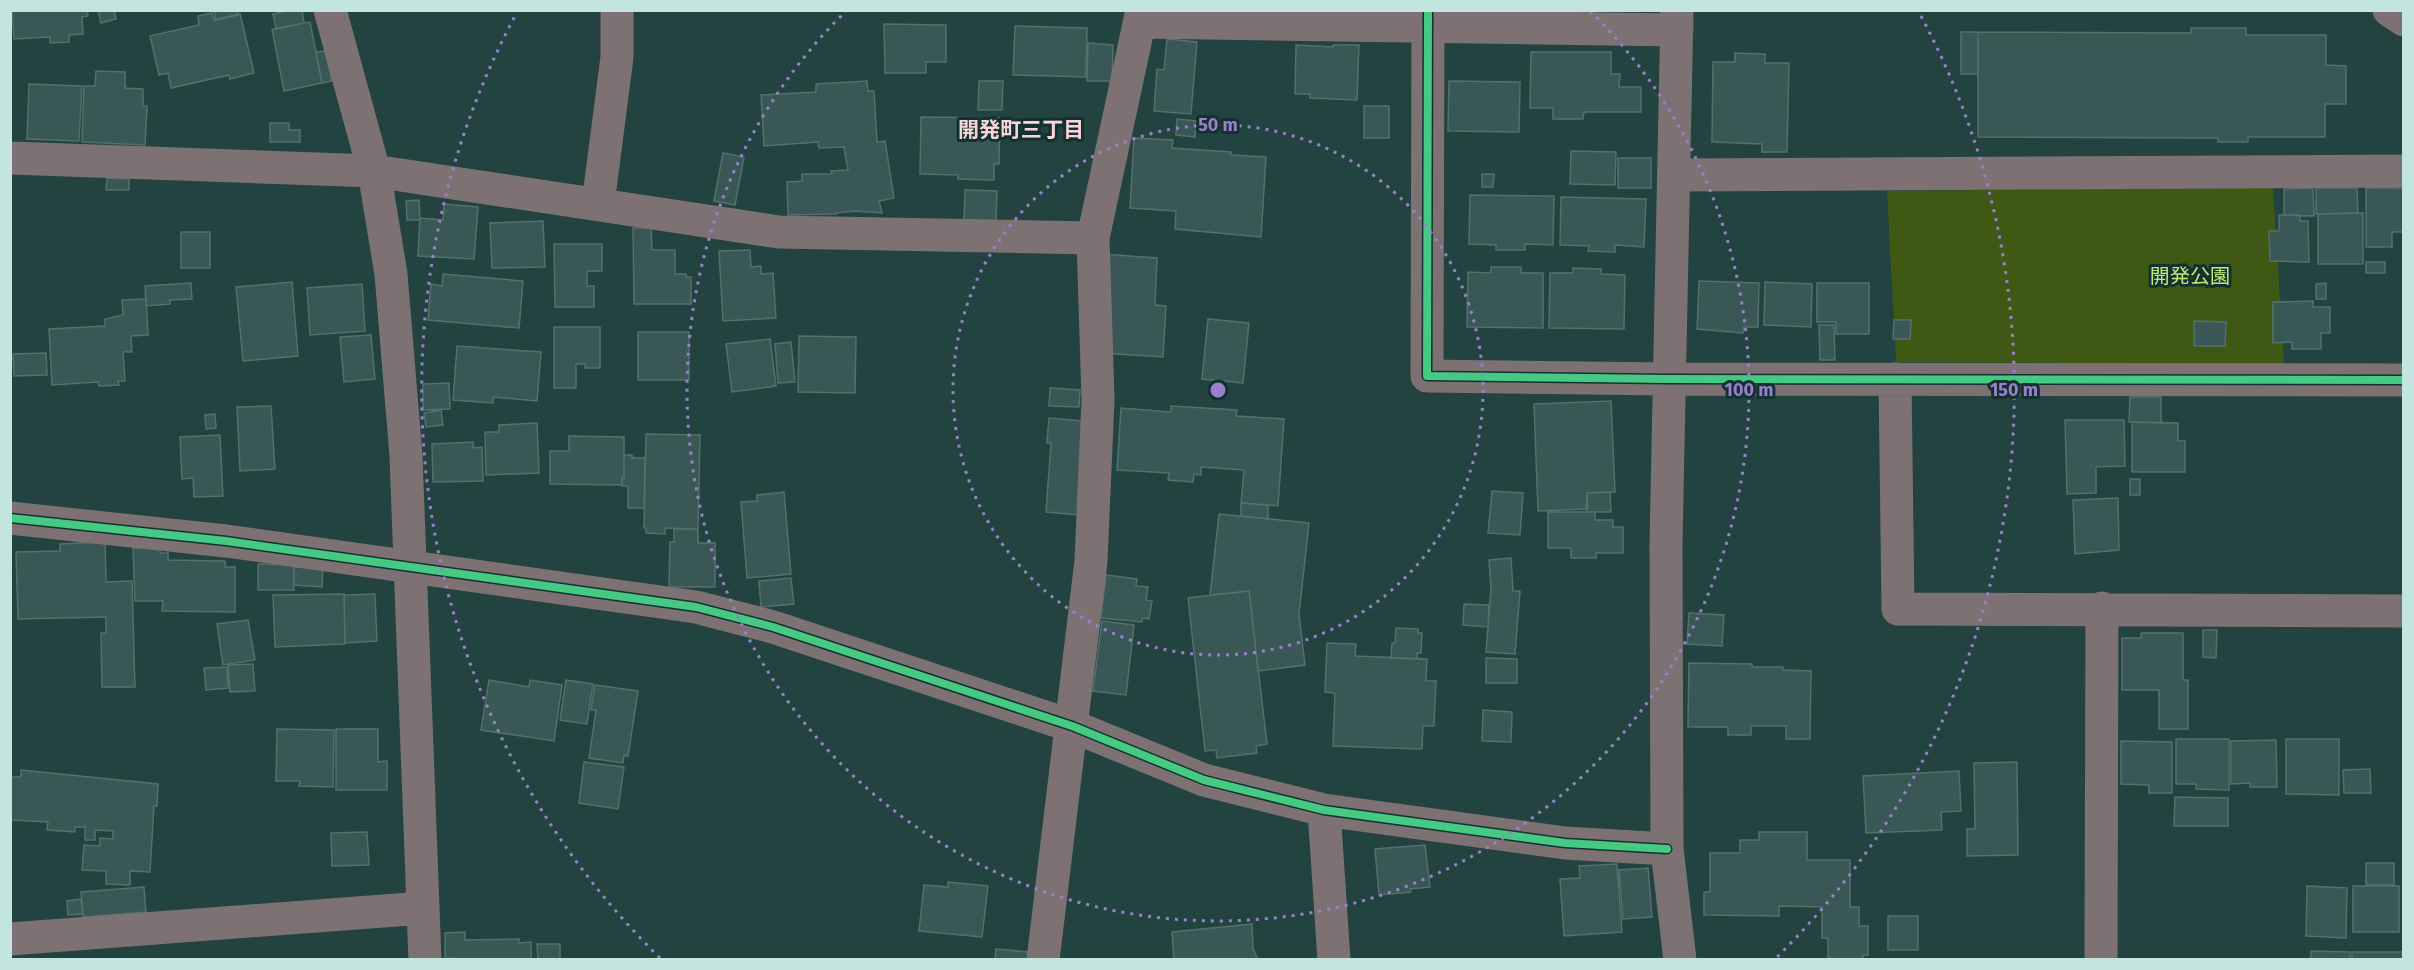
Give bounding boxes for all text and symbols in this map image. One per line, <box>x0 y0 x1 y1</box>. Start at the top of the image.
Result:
text: 50 m <box>1198 114 1238 136</box>
district label: 開発町三丁目 <box>958 117 1084 143</box>
park label: 開発公園 <box>2150 264 2230 288</box>
text: 100 m <box>1725 379 1773 401</box>
text: 150 m <box>1990 379 2038 401</box>
centre of rings <box>1208 380 1228 400</box>

